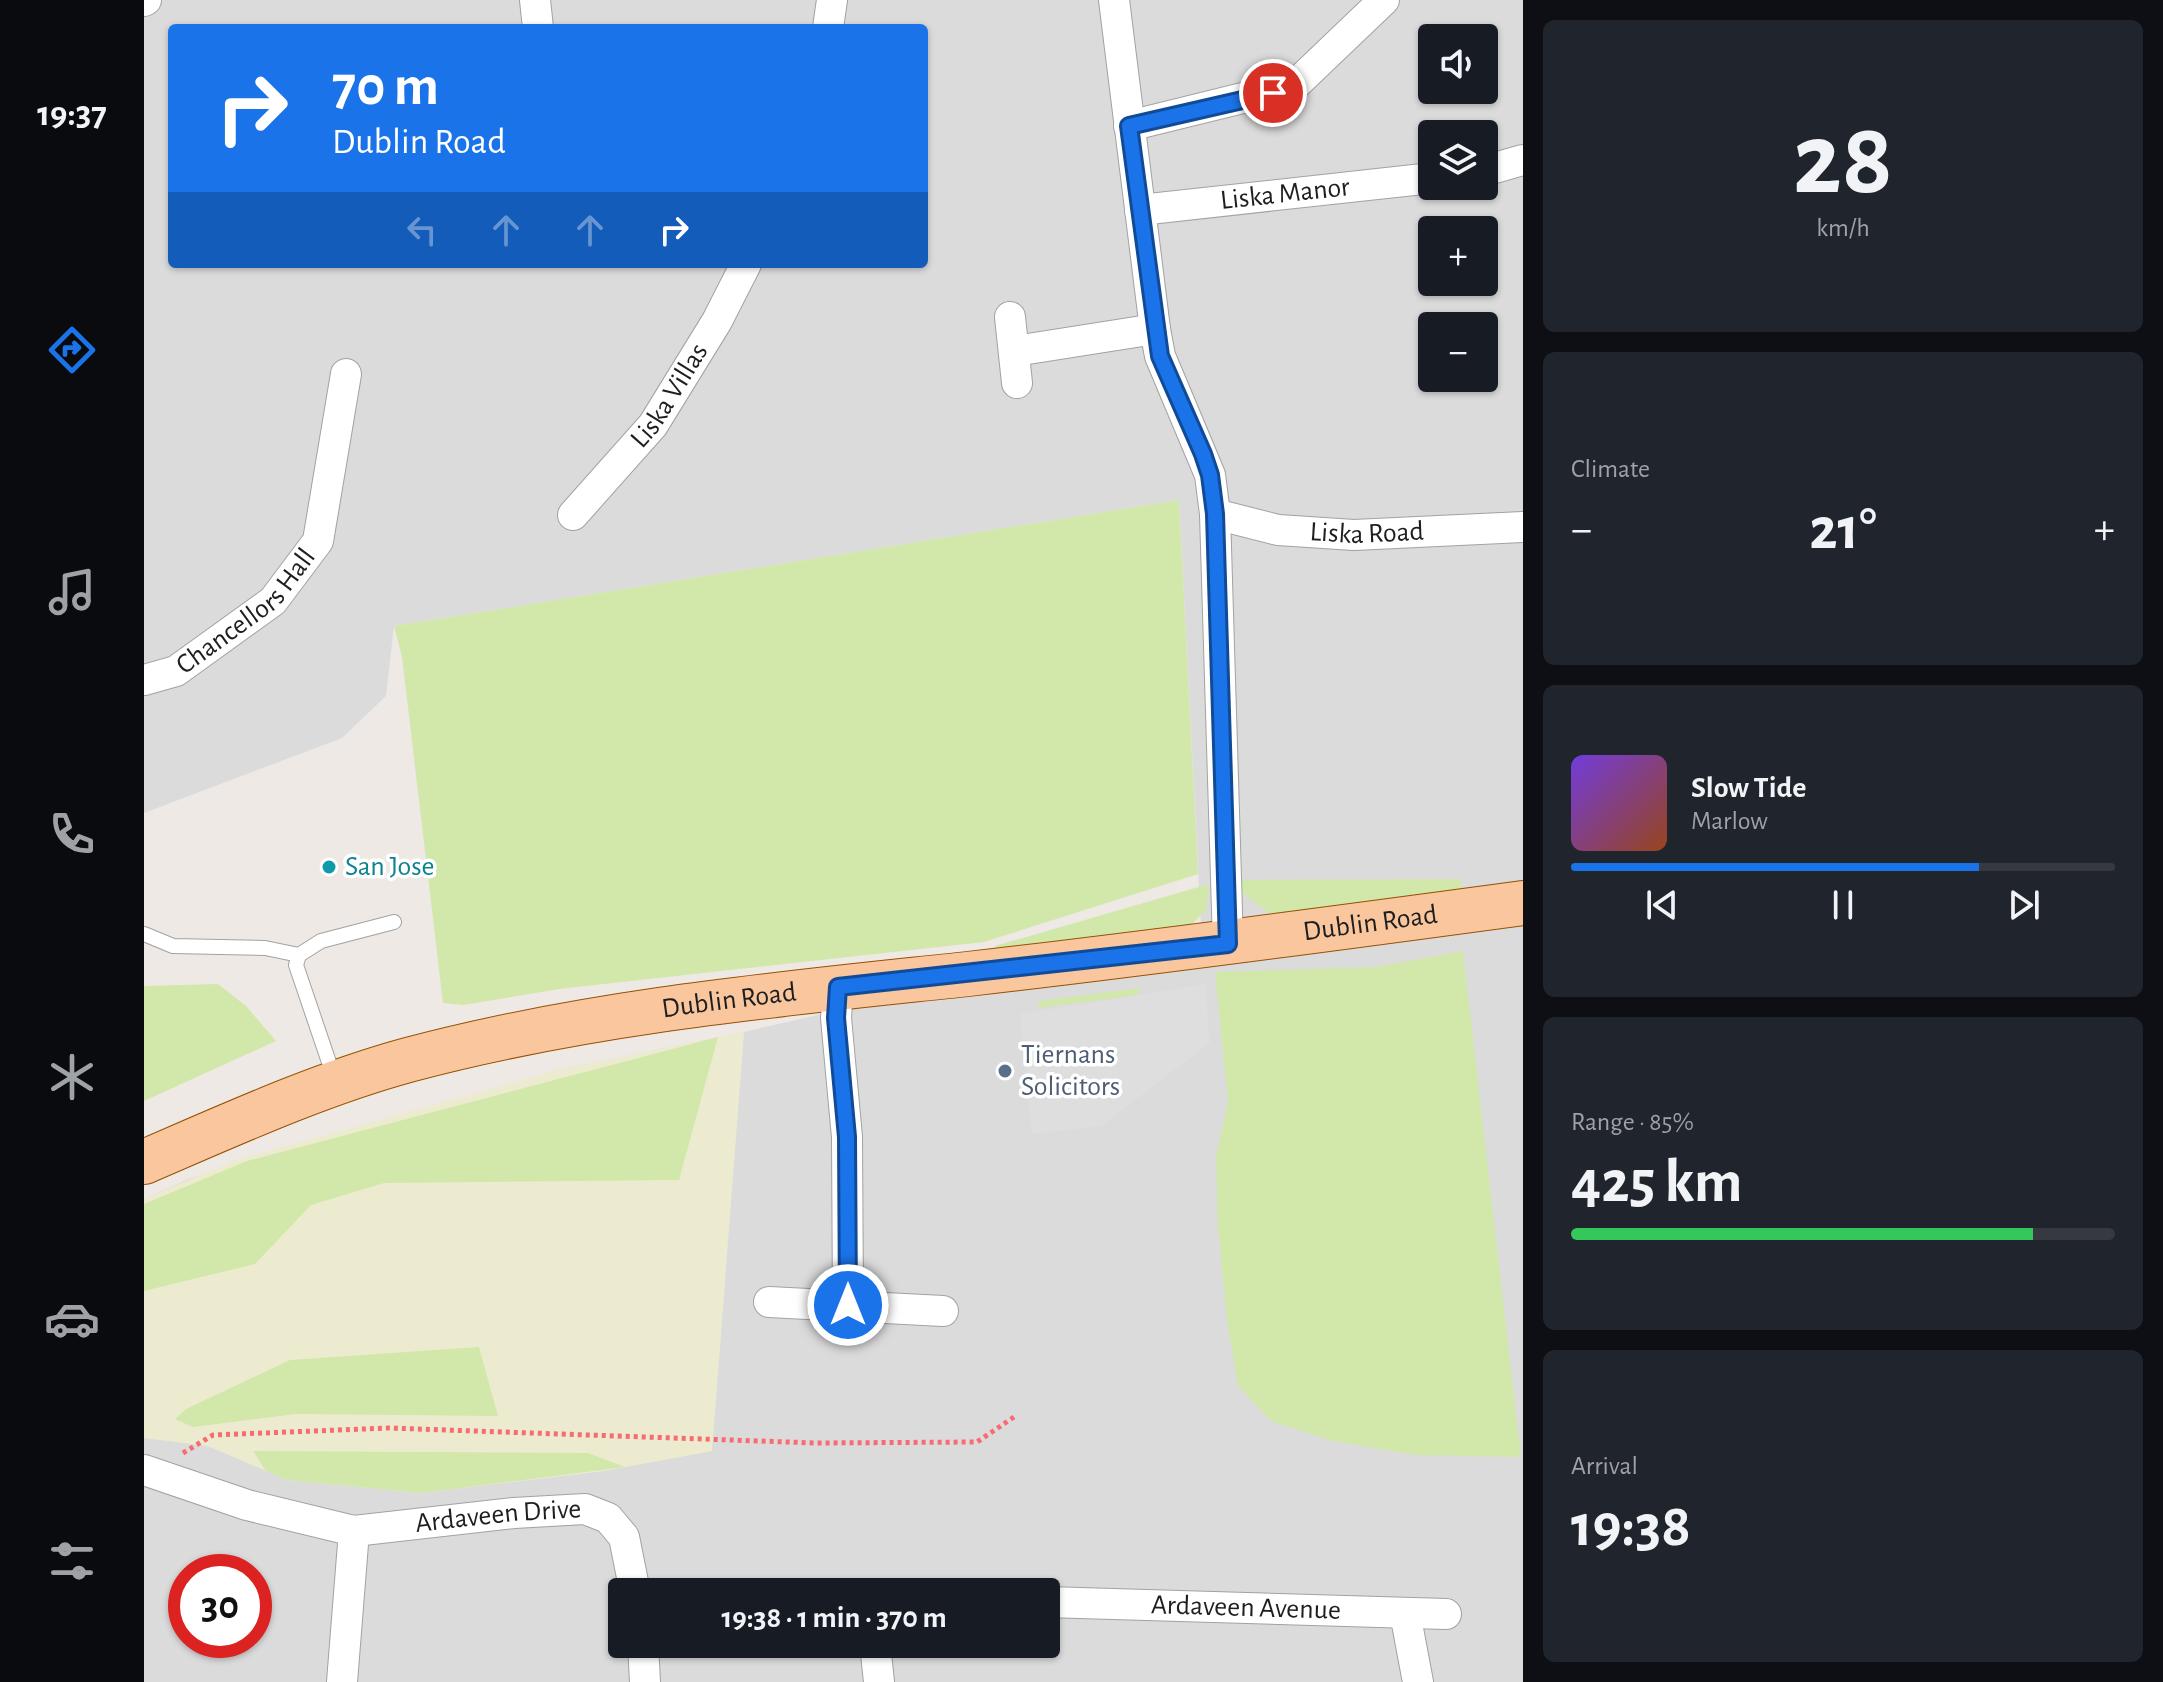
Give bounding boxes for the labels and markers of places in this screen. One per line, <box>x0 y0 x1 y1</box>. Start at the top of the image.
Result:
pin <box>1239 59 1307 127</box>
place label: San Jose <box>345 853 435 881</box>
marker: San Jose <box>320 858 338 876</box>
place label: Tiernans Solicitors <box>1021 1041 1120 1101</box>
marker: Tiernans Solicitors <box>996 1062 1014 1080</box>

